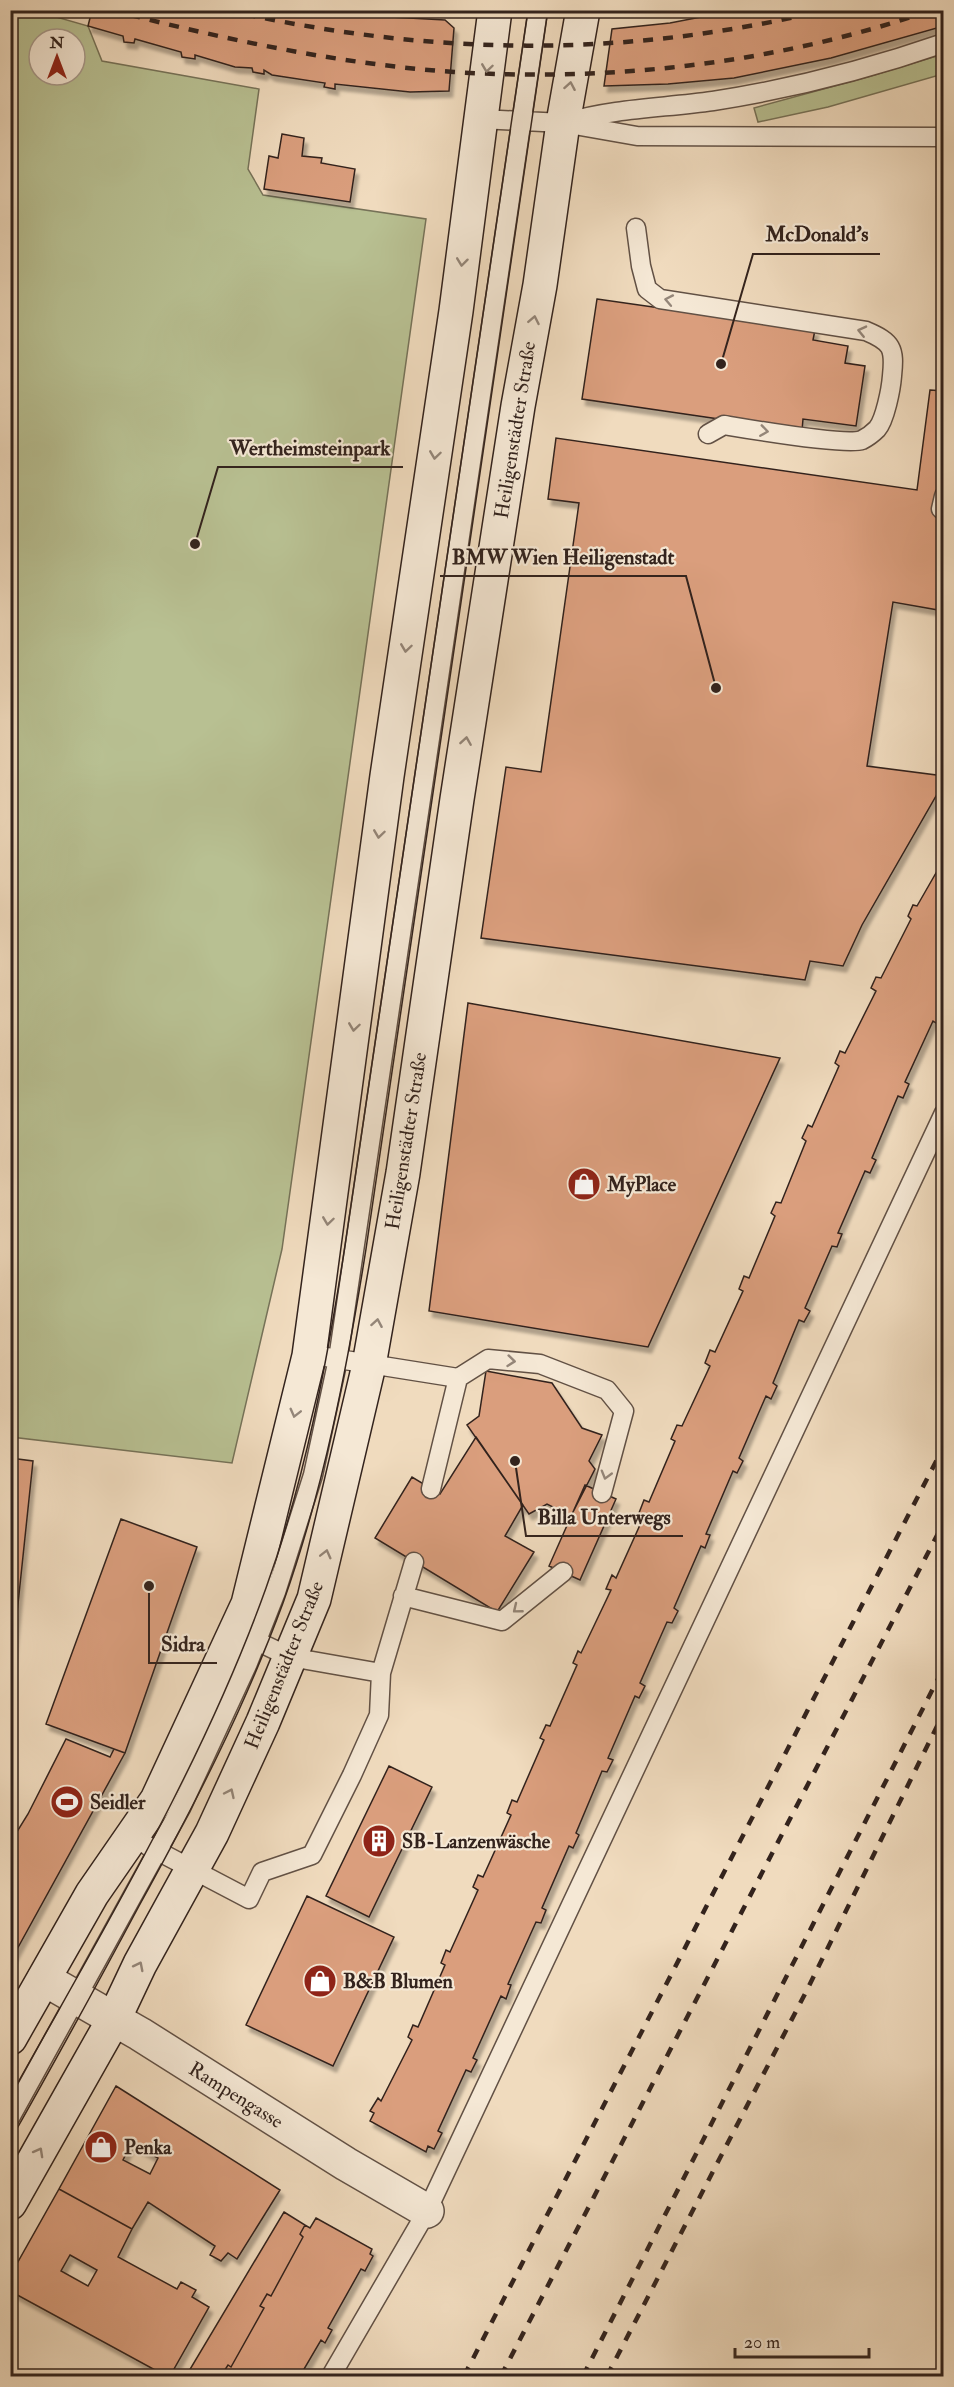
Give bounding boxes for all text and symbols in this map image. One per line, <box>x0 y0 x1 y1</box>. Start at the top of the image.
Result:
north arrow <box>27 27 87 87</box>
text: N <box>49 33 65 53</box>
one-way arrow <box>482 64 494 73</box>
one-way arrow <box>563 81 575 91</box>
callout: McDonald's <box>753 215 880 254</box>
text: McDonald's <box>765 221 868 248</box>
one-way arrow <box>457 257 469 266</box>
one-way arrow <box>664 294 674 307</box>
one-way arrow <box>527 316 540 326</box>
one-way arrow <box>857 325 867 338</box>
street label: Heiligenstädter Straße <box>489 340 541 520</box>
one-way arrow <box>760 424 769 436</box>
callout: Wertheimsteinpark <box>218 428 403 467</box>
text: Wertheimsteinpark <box>229 435 391 462</box>
one-way arrow <box>429 450 441 459</box>
callout: BMW Wien Heiligenstadt <box>440 537 686 576</box>
text: BMW Wien Heiligenstadt <box>452 544 675 571</box>
one-way arrow <box>401 643 413 652</box>
one-way arrow <box>459 736 472 746</box>
one-way arrow <box>374 830 386 839</box>
one-way arrow <box>348 1023 360 1032</box>
street label: Heiligenstädter Straße <box>380 1051 432 1231</box>
shop icon: MyPlace <box>566 1166 602 1202</box>
place label: MyPlace <box>606 1172 677 1198</box>
one-way arrow <box>322 1216 334 1225</box>
one-way arrow <box>370 1318 382 1328</box>
one-way arrow <box>507 1354 516 1367</box>
one-way arrow <box>290 1408 303 1418</box>
one-way arrow <box>601 1470 614 1480</box>
callout: Billa Unterwegs <box>526 1497 683 1536</box>
text: Billa Unterwegs <box>537 1504 671 1531</box>
one-way arrow <box>318 1550 331 1560</box>
street label: Heiligenstädter Straße <box>239 1577 329 1753</box>
one-way arrow <box>513 1601 524 1612</box>
callout: Sidra <box>149 1624 217 1663</box>
text: Sidra <box>161 1631 206 1658</box>
sports icon: Seidler <box>49 1784 85 1820</box>
one-way arrow <box>223 1789 235 1800</box>
place label: Seidler <box>90 1790 146 1815</box>
building icon: SB-Lanzenwäsche <box>361 1823 397 1859</box>
place label: SB-Lanzenwäsche <box>402 1829 551 1854</box>
one-way arrow <box>132 1961 144 1972</box>
shop icon: B&B Blumen <box>302 1963 338 1999</box>
place label: B&B Blumen <box>343 1969 453 1994</box>
street label: Rampengasse <box>184 2056 288 2135</box>
shop icon: Penka <box>83 2129 119 2165</box>
place label: Penka <box>124 2135 172 2160</box>
one-way arrow <box>32 2148 43 2158</box>
scale bar <box>735 2321 868 2359</box>
text: 20 m <box>744 2331 780 2354</box>

